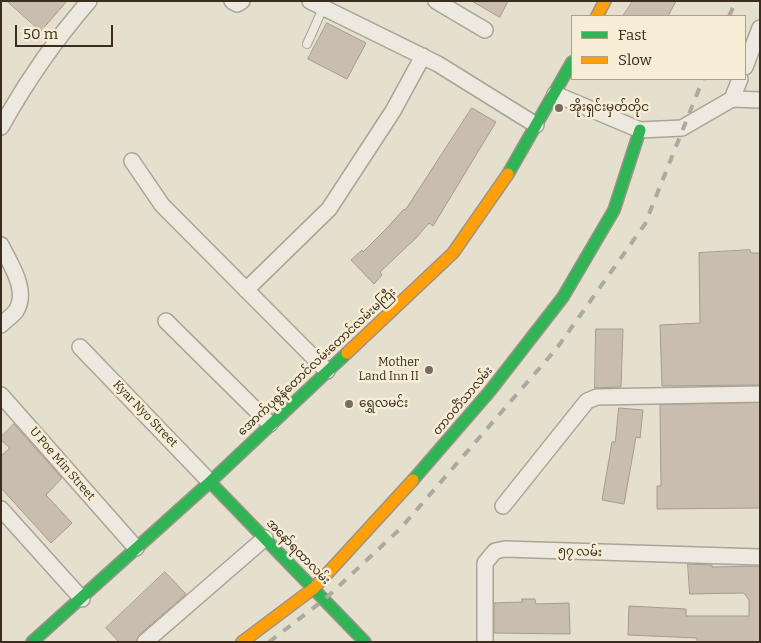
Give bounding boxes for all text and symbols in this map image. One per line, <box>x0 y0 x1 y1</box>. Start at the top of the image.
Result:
scale bar <box>18 15 115 47</box>
legend <box>571 15 746 80</box>
text: 50 m <box>23 25 58 43</box>
text: Fast <box>618 26 647 44</box>
text: Slow <box>618 51 652 69</box>
place label: အိုးရှင်းမှတ်တိုင <box>569 101 649 115</box>
marker: အိုးရှင်းမှတ်တိုင <box>553 102 565 114</box>
street label: အောက်ပုစွန်တောင်လမ်းတောင်လမ်းမကြီး <box>235 285 399 439</box>
place label: Mother Land Inn II <box>359 356 419 384</box>
marker: Mother Land Inn II <box>423 364 435 376</box>
street label: တာဝတိံသာလမ်း <box>430 364 496 438</box>
street label: Kyar Nyo Street <box>110 378 180 450</box>
place label: ရွှေလမင်း <box>359 397 408 411</box>
marker: ရွှေလမင်း <box>343 398 355 410</box>
street label: U Poe Min Street <box>26 424 98 504</box>
street label: အနော်ရထာလမ်း <box>263 516 333 588</box>
street label: ၅၇ လမ်း <box>558 544 602 560</box>

